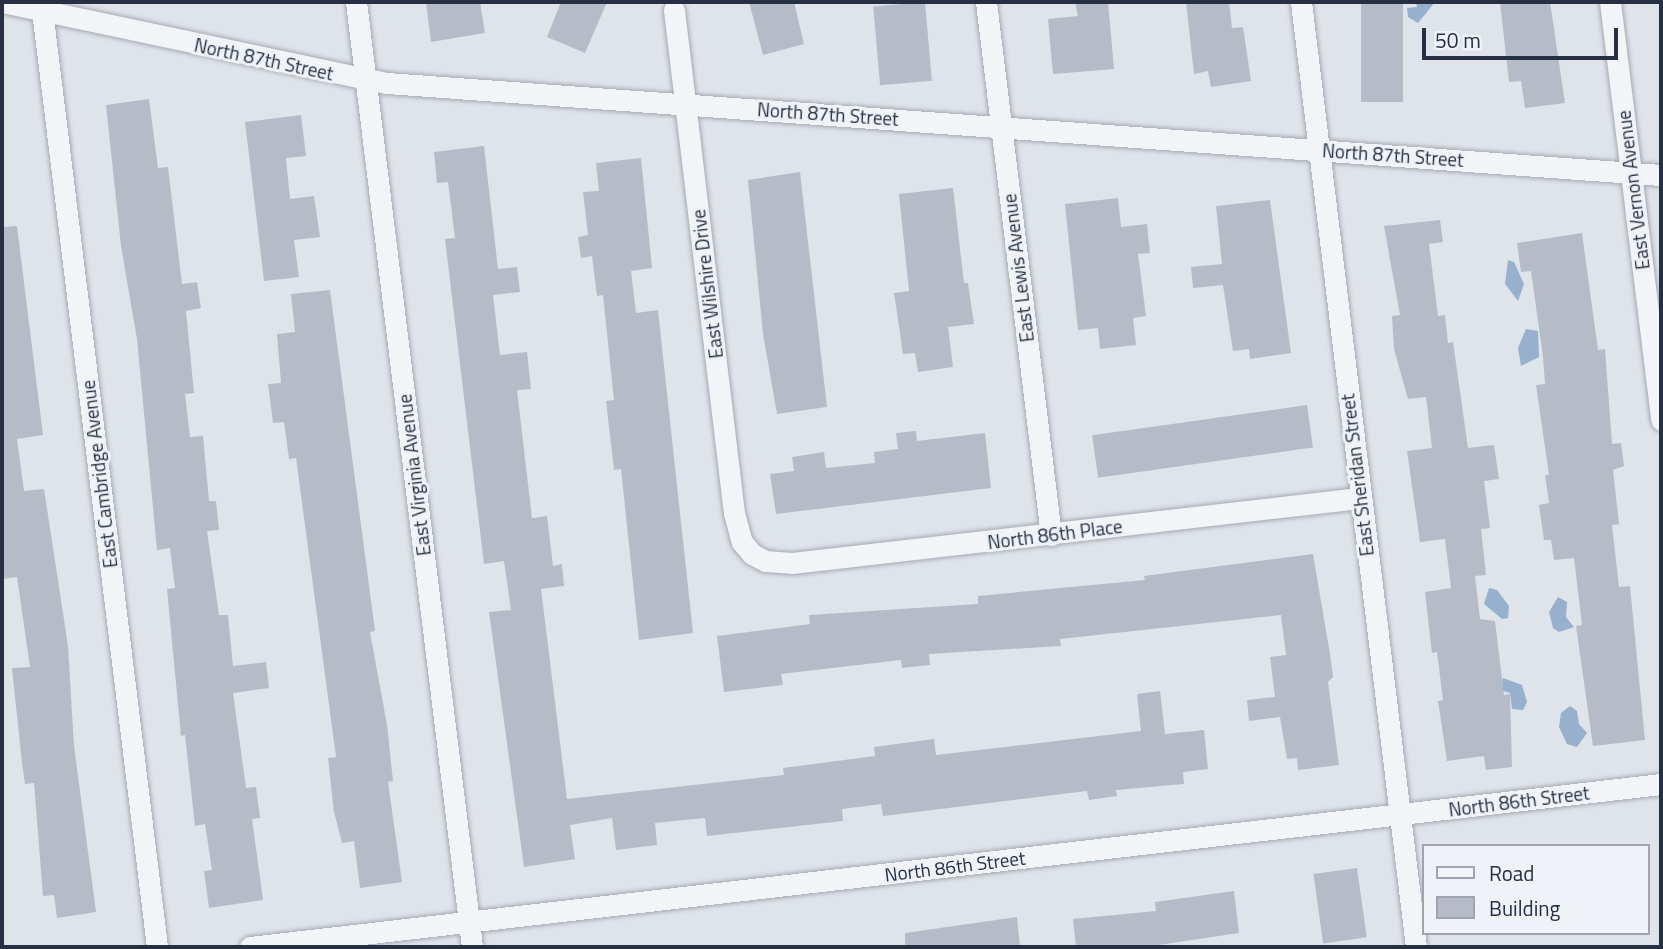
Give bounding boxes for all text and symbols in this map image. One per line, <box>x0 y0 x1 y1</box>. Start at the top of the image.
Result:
scale bar <box>1425 14 1621 58</box>
text: 50 m <box>1435 24 1481 56</box>
street label: North 87th Street <box>192 33 336 85</box>
street label: North 87th Street <box>757 98 899 130</box>
street label: East Vernon Avenue <box>1612 109 1654 271</box>
street label: North 87th Street <box>1322 139 1464 171</box>
street label: East Lewis Avenue <box>998 193 1038 343</box>
street label: East Wilshire Drive <box>687 208 727 360</box>
street label: East Cambridge Avenue <box>76 379 122 569</box>
street label: East Sheridan Street <box>1336 392 1378 558</box>
street label: East Virginia Avenue <box>393 393 435 557</box>
street label: North 86th Place <box>986 514 1124 554</box>
street label: North 86th Street <box>1447 781 1591 821</box>
legend <box>1422 844 1649 935</box>
street label: North 86th Street <box>883 846 1027 886</box>
text: Road <box>1489 857 1534 889</box>
text: Building <box>1489 892 1560 924</box>

